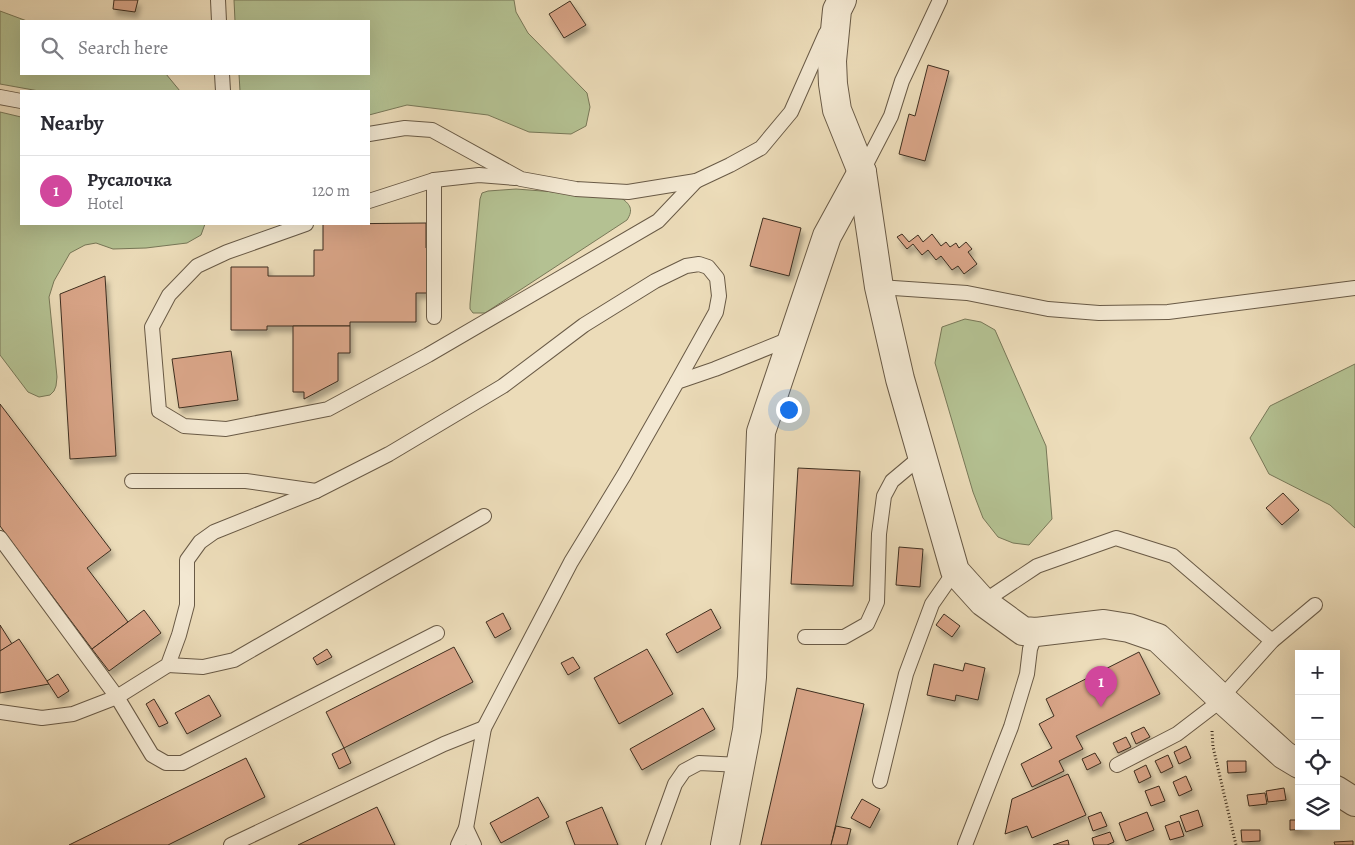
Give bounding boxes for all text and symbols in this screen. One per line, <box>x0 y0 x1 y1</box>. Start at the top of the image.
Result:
search box <box>20 20 370 75</box>
icon: search <box>38 34 66 62</box>
text: Search here <box>78 35 168 61</box>
text: Nearby <box>40 109 103 137</box>
text: Русалочка <box>87 167 172 193</box>
text: 1 <box>53 180 59 202</box>
text: 120 m <box>312 180 350 202</box>
text: Hotel <box>87 193 123 215</box>
your location <box>776 397 802 423</box>
map controls <box>1295 650 1340 830</box>
button: + <box>1295 650 1340 695</box>
pin: 1 <box>1085 666 1117 707</box>
button: − <box>1295 695 1340 740</box>
button: locate <box>1295 740 1340 785</box>
button: layers <box>1295 785 1340 830</box>

